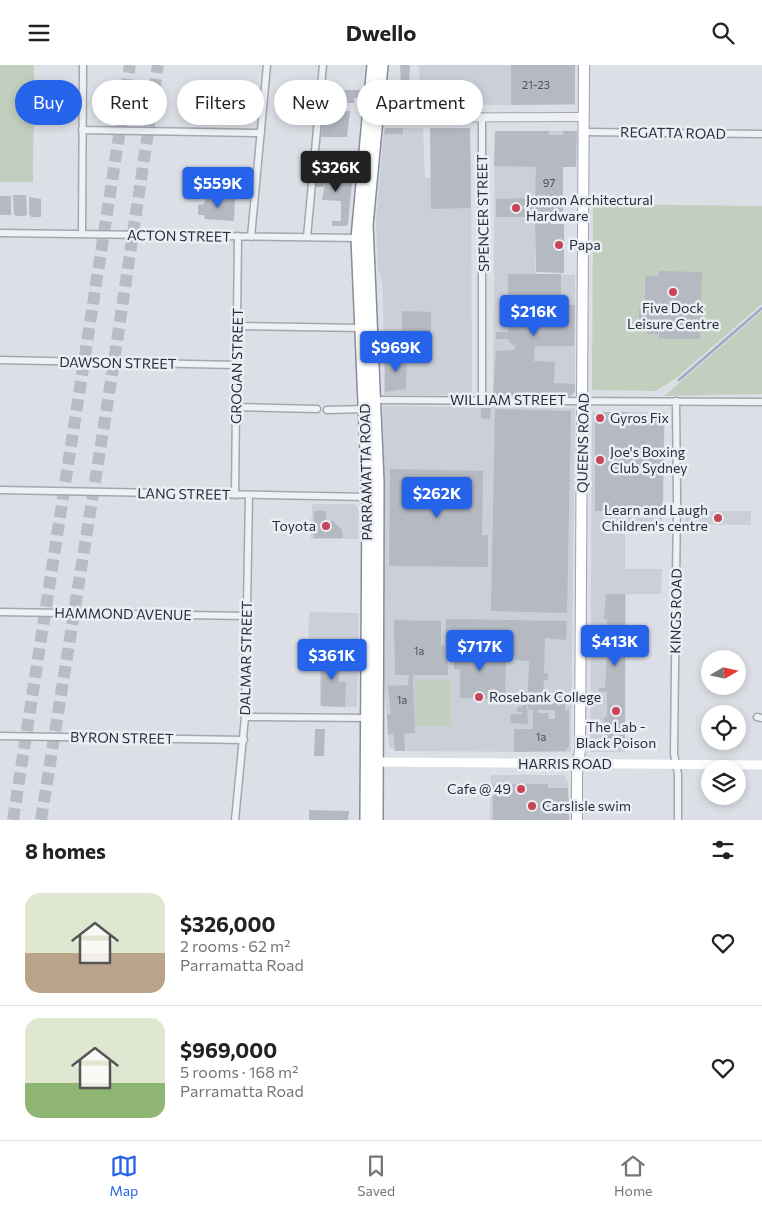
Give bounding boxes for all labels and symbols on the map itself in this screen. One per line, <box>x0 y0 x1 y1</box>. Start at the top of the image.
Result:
house number: 21-23 <box>522 78 550 91</box>
street label: REGATTA ROAD <box>620 123 726 142</box>
pin: $326K <box>301 151 371 193</box>
street label: SPENCER STREET <box>473 154 492 272</box>
pin: $559K <box>183 167 253 209</box>
house number: 97 <box>543 176 555 189</box>
place label: Jomon Architectural Hardware <box>526 191 653 224</box>
marker: Jomon Architectural Hardware <box>510 202 522 214</box>
street label: ACTON STREET <box>127 226 231 245</box>
place label: Papa <box>569 236 601 253</box>
marker: Papa <box>553 239 565 251</box>
marker: Five Dock Leisure Centre <box>667 286 679 298</box>
pin: $216K <box>499 295 569 337</box>
place label: Five Dock Leisure Centre <box>627 299 719 332</box>
street label: GROGAN STREET <box>227 308 246 424</box>
pin: $969K <box>361 331 431 373</box>
street label: DAWSON STREET <box>59 353 177 372</box>
street label: WILLIAM STREET <box>450 391 566 408</box>
street label: QUEENS ROAD <box>573 393 592 493</box>
street label: PARRAMATTA ROAD <box>356 403 375 541</box>
place label: Gyros Fix <box>610 409 669 426</box>
marker: Gyros Fix <box>594 412 606 424</box>
place label: Joe's Boxing Club Sydney <box>610 443 687 476</box>
marker: Joe's Boxing Club Sydney <box>594 454 606 466</box>
pin: $262K <box>402 477 472 519</box>
street label: LANG STREET <box>137 484 231 503</box>
place label: Learn and Laugh Children's centre <box>602 501 708 534</box>
marker: Learn and Laugh Children's centre <box>712 512 724 524</box>
place label: Toyota <box>272 517 316 534</box>
marker: Toyota <box>320 520 332 532</box>
street label: KINGS ROAD <box>666 568 685 654</box>
street label: DALMAR STREET <box>236 600 255 715</box>
street label: HAMMOND AVENUE <box>54 604 192 623</box>
pin: $413K <box>580 625 650 667</box>
pin: $717K <box>445 629 515 672</box>
pin: $361K <box>297 639 367 681</box>
house number: 1a <box>414 644 424 657</box>
north arrow <box>701 650 746 695</box>
place label: Rosebank College <box>489 688 601 705</box>
marker: Rosebank College <box>473 691 485 703</box>
house number: 1a <box>397 693 407 706</box>
marker: The Lab - Black Poison <box>610 705 622 717</box>
place label: The Lab - Black Poison <box>576 718 656 751</box>
street label: BYRON STREET <box>70 728 174 747</box>
house number: 1a <box>536 730 546 743</box>
street label: HARRIS ROAD <box>518 755 612 772</box>
place label: Cafe @ 49 <box>447 780 511 797</box>
marker: Cafe @ 49 <box>515 783 527 795</box>
place label: Carslisle swim <box>542 797 631 814</box>
marker: Carslisle swim <box>526 800 538 812</box>

